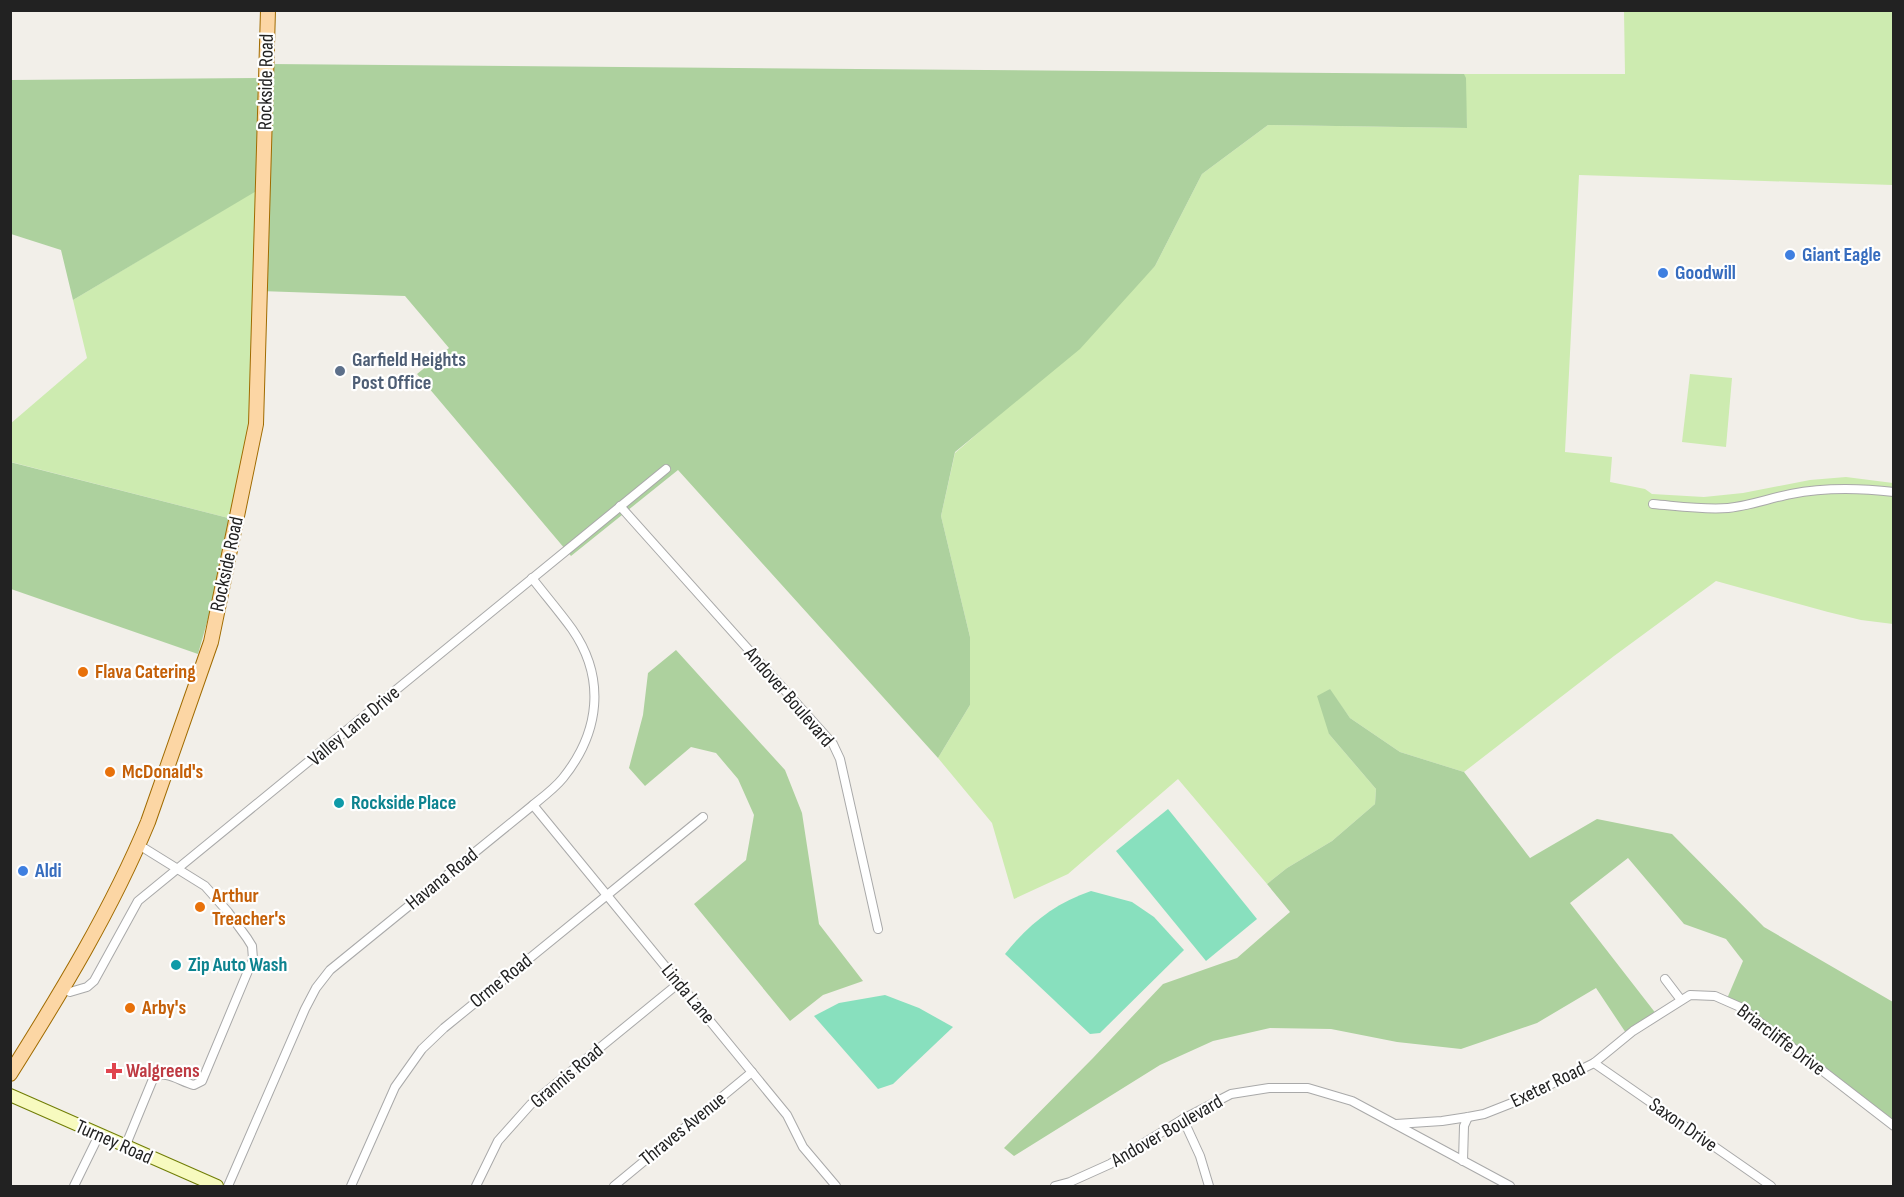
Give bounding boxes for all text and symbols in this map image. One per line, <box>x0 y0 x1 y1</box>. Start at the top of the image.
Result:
street label: Rockside Road <box>253 34 279 130</box>
place label: Giant Eagle <box>1802 243 1881 267</box>
marker: Giant Eagle <box>1783 248 1797 262</box>
place label: Goodwill <box>1675 261 1736 285</box>
marker: Goodwill <box>1656 266 1670 280</box>
place label: Garfield Heights Post Office <box>352 348 466 395</box>
marker: Garfield Heights Post Office <box>333 364 347 378</box>
street label: Rockside Road <box>205 514 249 614</box>
street label: Andover Boulevard <box>738 641 839 752</box>
place label: Flava Catering <box>95 660 196 684</box>
marker: Flava Catering <box>76 665 90 679</box>
street label: Valley Lane Drive <box>303 681 405 771</box>
place label: McDonald's <box>122 760 204 784</box>
marker: McDonald's <box>103 765 117 779</box>
place label: Rockside Place <box>351 791 456 815</box>
marker: Rockside Place <box>332 796 346 810</box>
street label: Havana Road <box>401 843 483 915</box>
place label: Aldi <box>34 859 62 883</box>
marker: Aldi <box>16 864 30 878</box>
place label: Arthur Treacher's <box>211 884 286 931</box>
marker: Arthur Treacher's <box>193 900 207 914</box>
street label: Orme Road <box>465 949 537 1013</box>
place label: Zip Auto Wash <box>188 953 287 977</box>
marker: Zip Auto Wash <box>169 958 183 972</box>
street label: Linda Lane <box>656 959 720 1029</box>
place label: Arby's <box>141 996 186 1020</box>
street label: Briarcliffe Drive <box>1732 999 1830 1081</box>
marker: Arby's <box>123 1001 137 1015</box>
street label: Grannis Road <box>526 1039 608 1113</box>
street label: Exeter Road <box>1507 1057 1589 1113</box>
place label: Walgreens <box>126 1059 200 1083</box>
marker: Walgreens <box>107 1064 121 1078</box>
street label: Thraves Avenue <box>635 1087 731 1171</box>
street label: Andover Boulevard <box>1106 1089 1227 1173</box>
street label: Saxon Drive <box>1644 1093 1722 1157</box>
street label: Turney Road <box>72 1114 156 1170</box>

